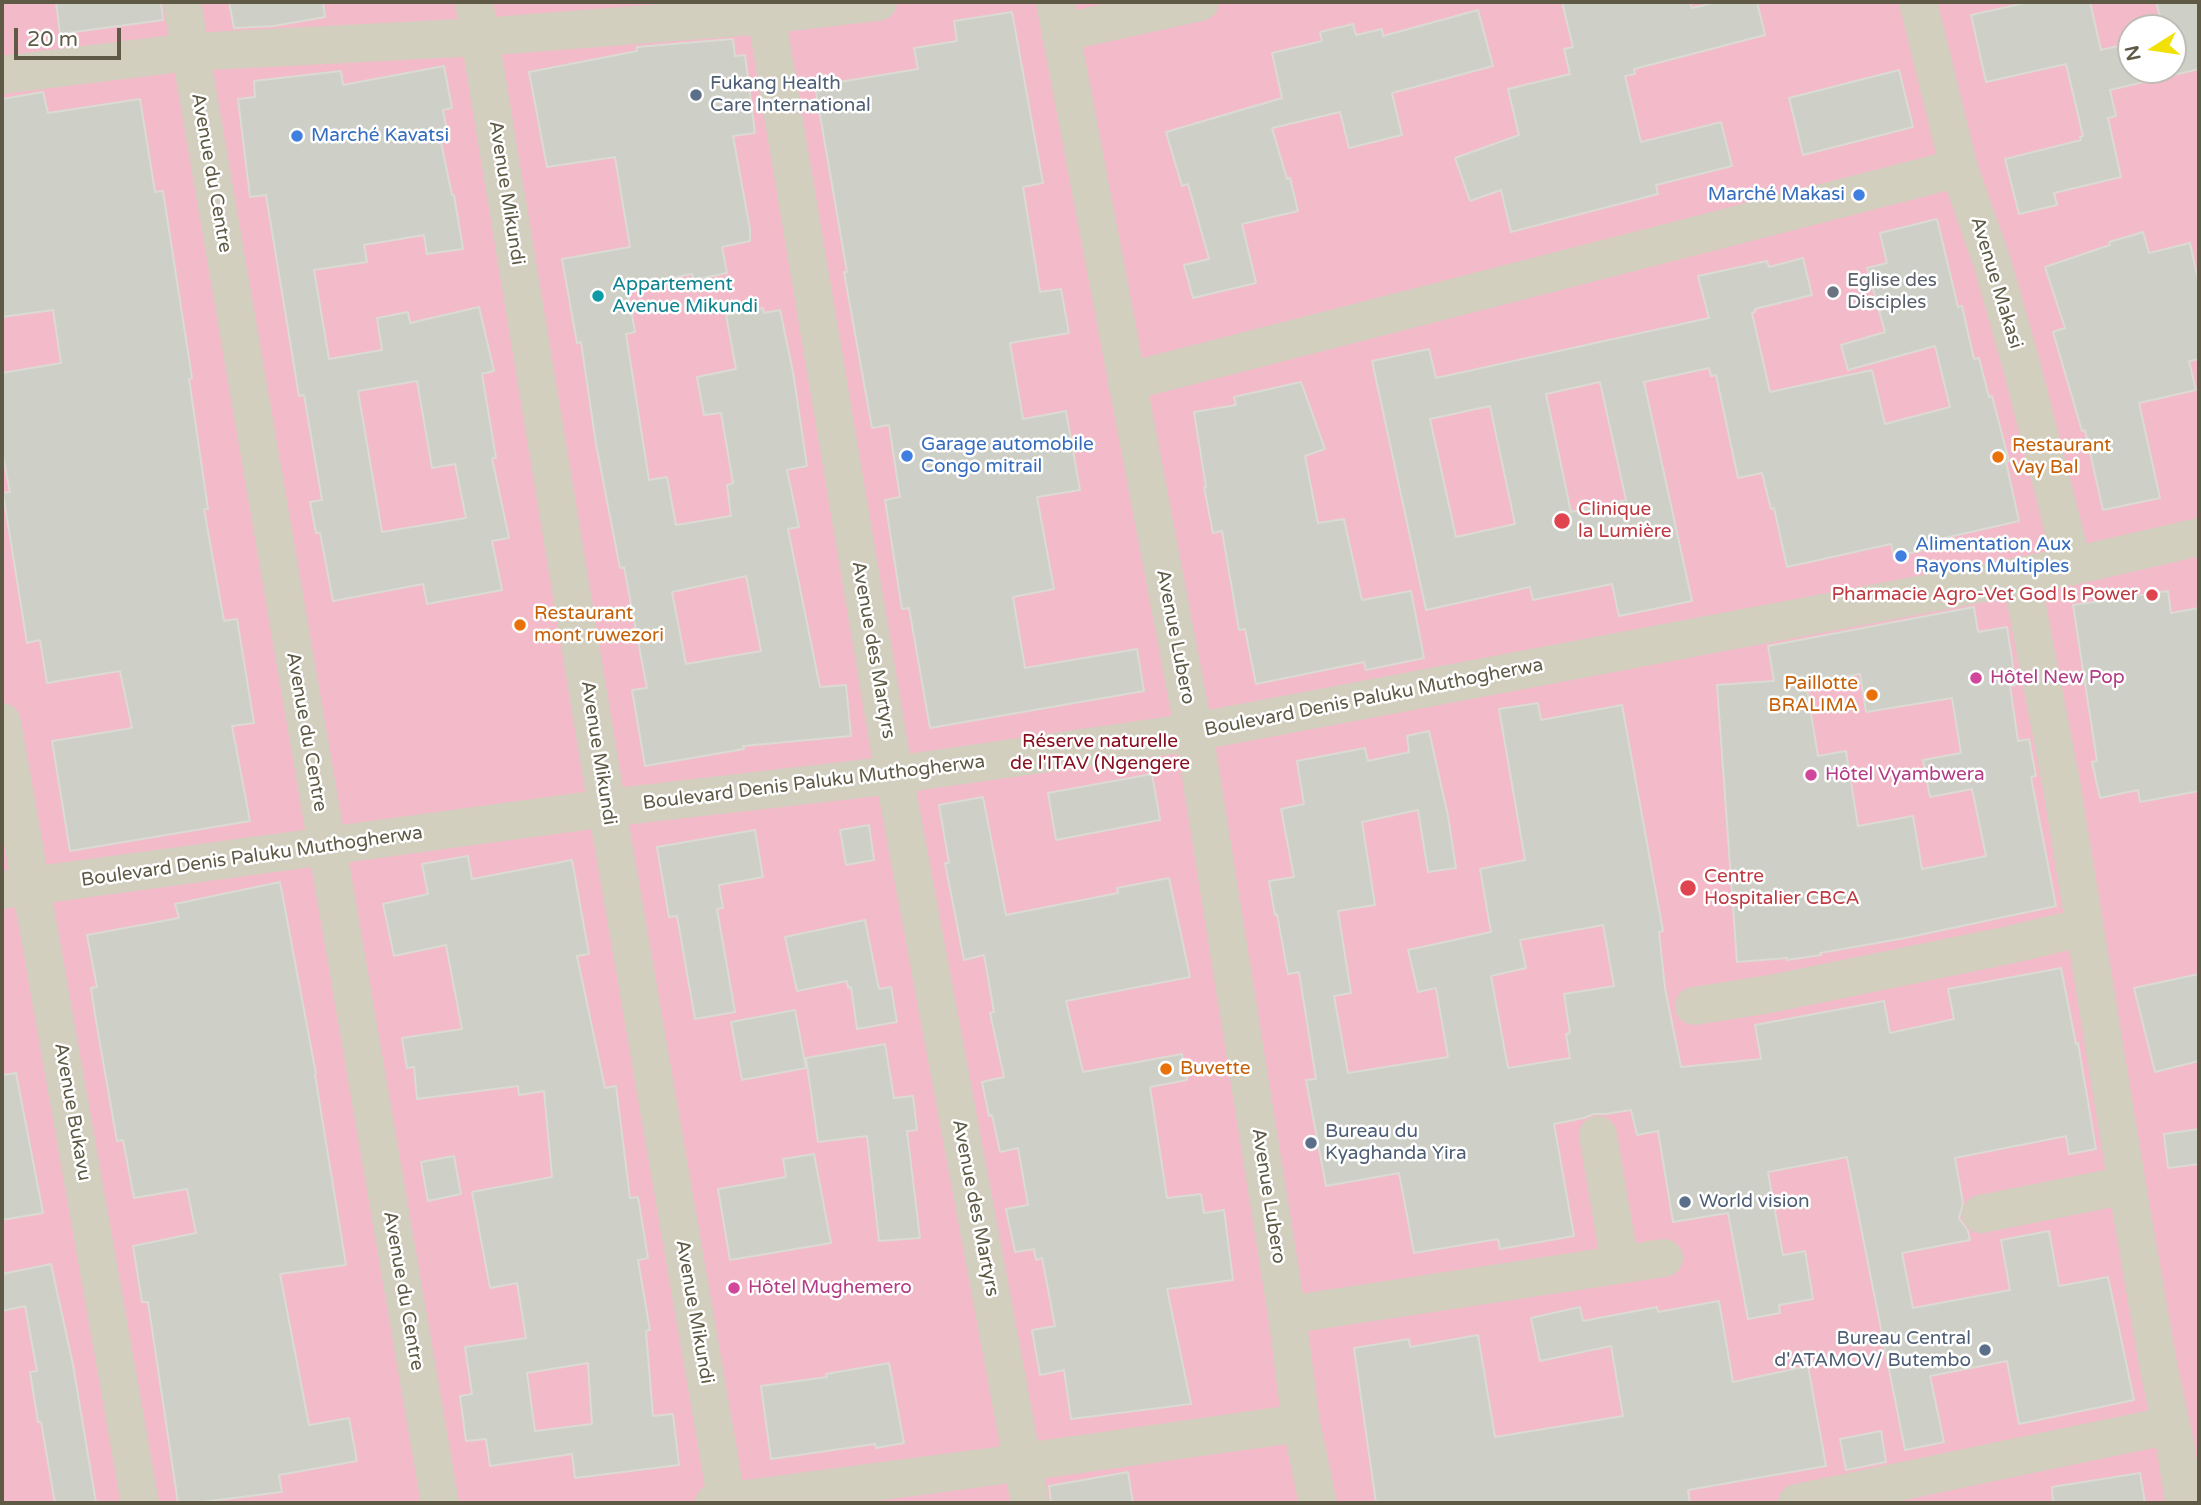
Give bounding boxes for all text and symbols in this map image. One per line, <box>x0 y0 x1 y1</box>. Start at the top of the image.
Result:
scale bar <box>18 14 124 58</box>
north arrow <box>2117 14 2187 84</box>
text: 20 m <box>27 27 78 52</box>
text: N <box>2121 43 2146 63</box>
place label: Fukang Health Care International <box>710 73 871 117</box>
marker: Fukang Health Care International <box>688 87 704 103</box>
street label: Avenue du Centre <box>186 92 236 254</box>
street label: Avenue Mikundi <box>483 119 529 267</box>
place label: Marché Kavatsi <box>311 125 449 147</box>
marker: Marché Kavatsi <box>289 128 305 144</box>
place label: Marché Makasi <box>1708 184 1845 206</box>
marker: Marché Makasi <box>1851 187 1867 203</box>
street label: Avenue Makasi <box>1965 214 2027 352</box>
place label: Eglise des Disciples <box>1847 270 1937 314</box>
place label: Appartement Avenue Mikundi <box>612 274 758 318</box>
marker: Eglise des Disciples <box>1825 284 1841 300</box>
marker: Appartement Avenue Mikundi <box>590 288 606 304</box>
place label: Garage automobile Congo mitrail <box>921 434 1094 478</box>
place label: Restaurant Vay Bal <box>2012 435 2111 479</box>
marker: Garage automobile Congo mitrail <box>899 448 915 464</box>
marker: Restaurant Vay Bal <box>1990 449 2006 465</box>
place label: Clinique la Lumière <box>1578 499 1672 543</box>
marker: Clinique la Lumière <box>1552 511 1572 531</box>
place label: Alimentation Aux Rayons Multiples <box>1915 534 2071 578</box>
marker: Alimentation Aux Rayons Multiples <box>1893 548 1909 564</box>
street label: Avenue des Martyrs <box>846 559 900 741</box>
street label: Avenue Lubero <box>1151 568 1199 706</box>
place label: Pharmacie Agro-Vet God Is Power <box>1831 584 2138 606</box>
marker: Pharmacie Agro-Vet God Is Power <box>2144 587 2160 603</box>
place label: Restaurant mont ruwezori <box>534 603 664 647</box>
marker: Restaurant mont ruwezori <box>512 617 528 633</box>
street label: Avenue du Centre <box>281 651 331 813</box>
street label: Boulevard Denis Paluku Muthogherwa <box>1203 654 1545 742</box>
place label: Hôtel New Pop <box>1990 667 2125 689</box>
marker: Hôtel New Pop <box>1968 670 1984 686</box>
place label: Paillotte BRALIMA <box>1768 673 1858 717</box>
street label: Avenue Mikundi <box>575 679 621 827</box>
marker: Paillotte BRALIMA <box>1864 687 1880 703</box>
park label: Réserve naturelle de l'ITAV (Ngengere <box>1010 731 1190 775</box>
street label: Boulevard Denis Paluku Muthogherwa <box>642 751 986 815</box>
place label: Hôtel Vyambwera <box>1825 764 1985 786</box>
marker: Hôtel Vyambwera <box>1803 767 1819 783</box>
street label: Boulevard Denis Paluku Muthogherwa <box>80 822 424 892</box>
place label: Centre Hospitalier CBCA <box>1704 866 1860 910</box>
marker: Centre Hospitalier CBCA <box>1678 878 1698 898</box>
street label: Avenue Bukavu <box>49 1041 95 1183</box>
place label: Buvette <box>1180 1058 1250 1080</box>
marker: Buvette <box>1158 1061 1174 1077</box>
street label: Avenue des Martyrs <box>947 1118 1003 1298</box>
place label: Bureau du Kyaghanda Yira <box>1325 1121 1467 1165</box>
street label: Avenue Lubero <box>1246 1127 1290 1265</box>
marker: Bureau du Kyaghanda Yira <box>1303 1135 1319 1151</box>
place label: World vision <box>1699 1191 1810 1213</box>
marker: World vision <box>1677 1194 1693 1210</box>
street label: Avenue du Centre <box>378 1210 428 1372</box>
street label: Avenue Mikundi <box>670 1238 718 1386</box>
place label: Hôtel Mughemero <box>748 1277 912 1299</box>
marker: Hôtel Mughemero <box>726 1280 742 1296</box>
place label: Bureau Central d'ATAMOV/ Butembo <box>1774 1328 1971 1372</box>
marker: Bureau Central d'ATAMOV/ Butembo <box>1977 1342 1993 1358</box>

